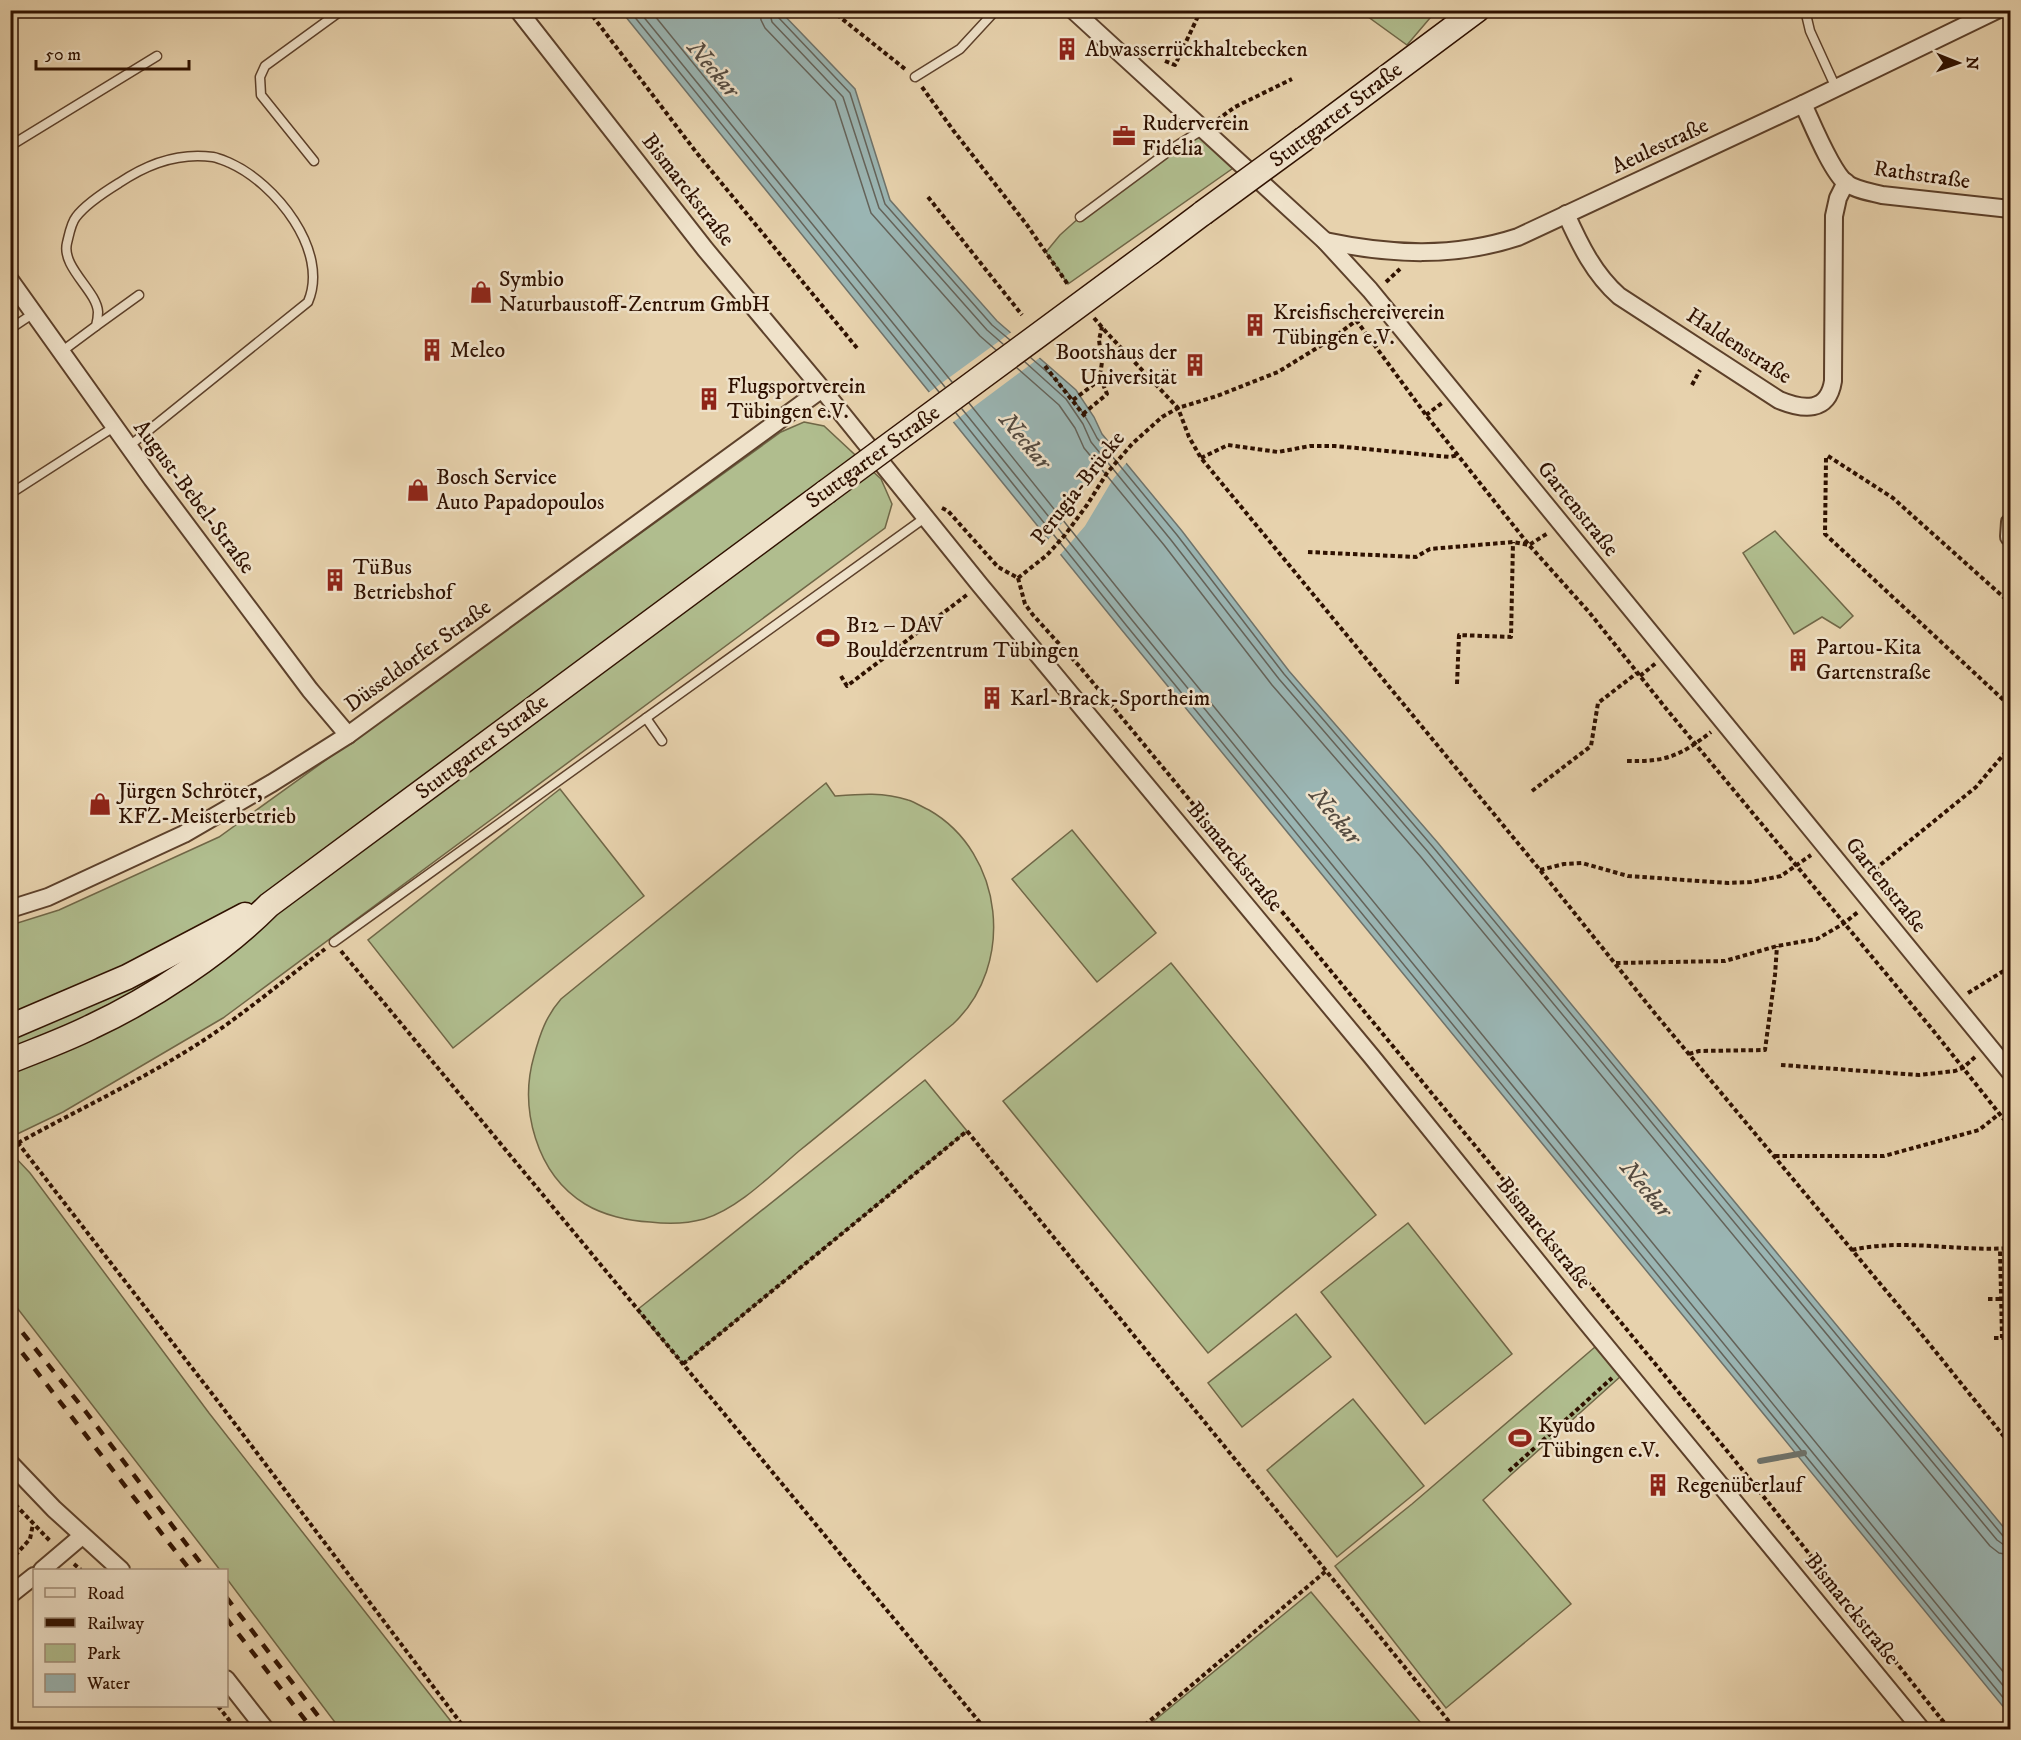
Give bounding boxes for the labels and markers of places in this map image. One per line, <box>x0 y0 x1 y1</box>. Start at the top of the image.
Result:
building icon: Abwasserrückhaltebecken <box>1054 36 1080 62</box>
place label: Abwasserrückhaltebecken <box>1085 36 1308 63</box>
place label: Ruderverein Fidelia <box>1142 110 1250 162</box>
office icon: Ruderverein Fidelia <box>1111 123 1137 149</box>
place label: Symbio Naturbaustoff-Zentrum GmbH <box>499 266 770 318</box>
shop icon: Symbio Naturbaustoff-Zentrum GmbH <box>468 279 494 305</box>
place label: Kreisfischereiverein Tübingen e.V. <box>1273 299 1445 351</box>
building icon: Kreisfischereiverein Tübingen e.V. <box>1242 312 1268 338</box>
building icon: Meleo <box>419 337 445 363</box>
place label: Meleo <box>450 337 505 364</box>
place label: Bootshaus der Universität <box>1055 339 1178 391</box>
building icon: Bootshaus der Universität <box>1182 352 1208 378</box>
place label: Flugsportverein Tübingen e.V. <box>727 373 866 425</box>
building icon: Flugsportverein Tübingen e.V. <box>696 386 722 412</box>
place label: Bosch Service Auto Papadopoulos <box>436 464 604 516</box>
shop icon: Bosch Service Auto Papadopoulos <box>405 477 431 503</box>
place label: TüBus Betriebshof <box>353 554 457 606</box>
building icon: TüBus Betriebshof <box>322 567 348 593</box>
place label: B12 – DAV Boulderzentrum Tübingen <box>846 612 1079 664</box>
sports icon: B12 – DAV Boulderzentrum Tübingen <box>815 625 841 651</box>
place label: Partou-Kita Gartenstraße <box>1816 634 1931 686</box>
building icon: Partou-Kita Gartenstraße <box>1785 647 1811 673</box>
building icon: Karl-Brack-Sportheim <box>979 685 1005 711</box>
place label: Karl-Brack-Sportheim <box>1010 685 1210 712</box>
place label: Jürgen Schröter, KFZ-Meisterbetrieb <box>116 778 296 830</box>
shop icon: Jürgen Schröter, KFZ-Meisterbetrieb <box>87 791 113 817</box>
place label: Kyudo Tübingen e.V. <box>1538 1412 1660 1464</box>
sports icon: Kyudo Tübingen e.V. <box>1507 1425 1533 1451</box>
building icon: Regenüberlauf <box>1645 1472 1671 1498</box>
place label: Regenüberlauf <box>1676 1472 1807 1499</box>

